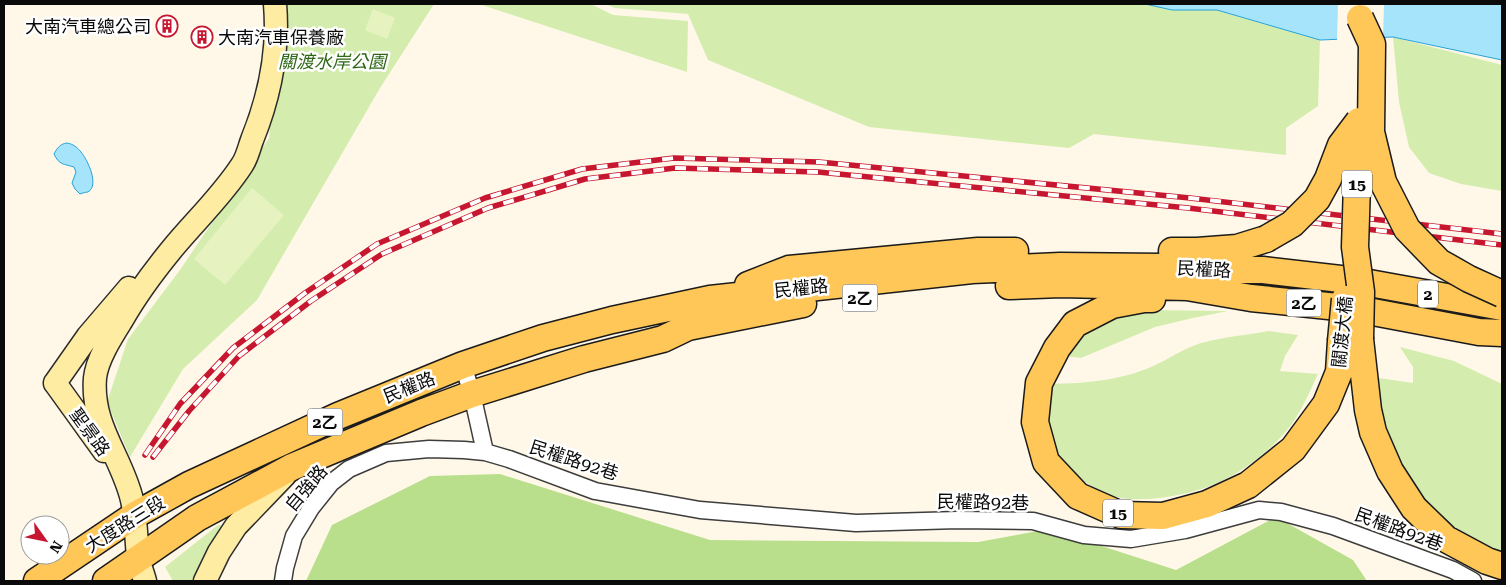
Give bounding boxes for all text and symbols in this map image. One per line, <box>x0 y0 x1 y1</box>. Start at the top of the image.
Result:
building icon: 大南汽車總公司 <box>155 14 179 38</box>
place label: 大南汽車總公司 <box>25 16 151 37</box>
building icon: 大南汽車保養廠 <box>190 25 214 49</box>
place label: 大南汽車保養廠 <box>218 27 344 48</box>
park label: 關渡水岸公園 <box>278 51 389 72</box>
road number: 15 <box>1342 170 1372 198</box>
street label: 民權路 <box>1176 257 1232 281</box>
street label: 民權路 <box>773 275 829 301</box>
road number: 2 <box>1418 280 1438 308</box>
road number: 2乙 <box>842 284 878 312</box>
road number: 2乙 <box>1286 290 1322 316</box>
street label: 關渡大橋 <box>1328 295 1356 369</box>
street label: 民權路 <box>380 367 438 407</box>
street label: 聖景路 <box>66 404 114 460</box>
road number: 2乙 <box>308 408 342 436</box>
street label: 民權路92巷 <box>527 436 621 484</box>
street label: 自強路 <box>281 461 331 515</box>
street label: 大度路三段 <box>81 491 169 557</box>
street label: 民權路92巷 <box>937 491 1029 513</box>
road number: 15 <box>1103 499 1133 526</box>
street label: 民權路92巷 <box>1352 503 1446 555</box>
north arrow <box>20 515 70 565</box>
text: N <box>46 538 66 556</box>

